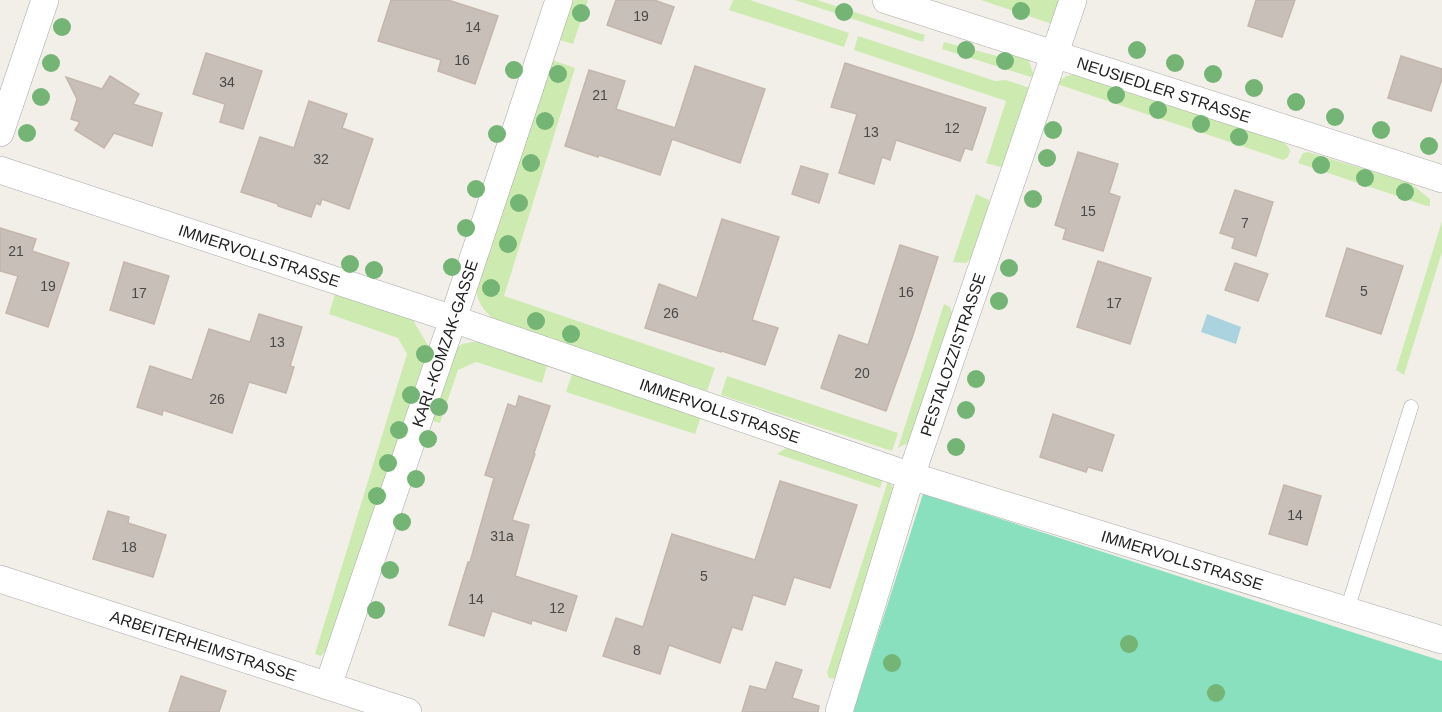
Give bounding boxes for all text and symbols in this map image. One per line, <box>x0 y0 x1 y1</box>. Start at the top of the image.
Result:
house number: 19 <box>633 8 649 24</box>
house number: 14 <box>465 19 481 35</box>
house number: 16 <box>454 52 470 68</box>
street label: NEUSIEDLER STRASSE <box>1075 54 1253 126</box>
house number: 34 <box>219 74 235 90</box>
house number: 21 <box>592 87 608 103</box>
house number: 12 <box>944 120 960 136</box>
house number: 13 <box>863 124 879 140</box>
house number: 32 <box>313 151 329 167</box>
house number: 15 <box>1080 203 1096 219</box>
house number: 7 <box>1241 215 1249 231</box>
street label: IMMERVOLLSTRASSE <box>176 221 342 290</box>
house number: 21 <box>8 243 24 259</box>
street label: KARL-KOMZAK-GASSE <box>409 258 481 429</box>
street label: PESTALOZZISTRASSE <box>917 271 988 439</box>
house number: 19 <box>40 278 56 294</box>
house number: 5 <box>1360 283 1368 299</box>
house number: 16 <box>898 284 914 300</box>
house number: 17 <box>131 285 147 301</box>
house number: 17 <box>1106 295 1122 311</box>
house number: 26 <box>663 305 679 321</box>
house number: 13 <box>269 334 285 350</box>
house number: 20 <box>854 365 870 381</box>
street label: IMMERVOLLSTRASSE <box>637 376 802 446</box>
house number: 26 <box>209 391 225 407</box>
house number: 14 <box>1287 507 1303 523</box>
street label: IMMERVOLLSTRASSE <box>1099 527 1265 593</box>
house number: 31a <box>490 528 514 544</box>
house number: 18 <box>121 539 137 555</box>
house number: 5 <box>700 568 708 584</box>
house number: 14 <box>468 591 484 607</box>
house number: 12 <box>549 600 565 616</box>
street label: ARBEITERHEIMSTRASSE <box>108 608 299 684</box>
house number: 8 <box>633 642 641 658</box>

